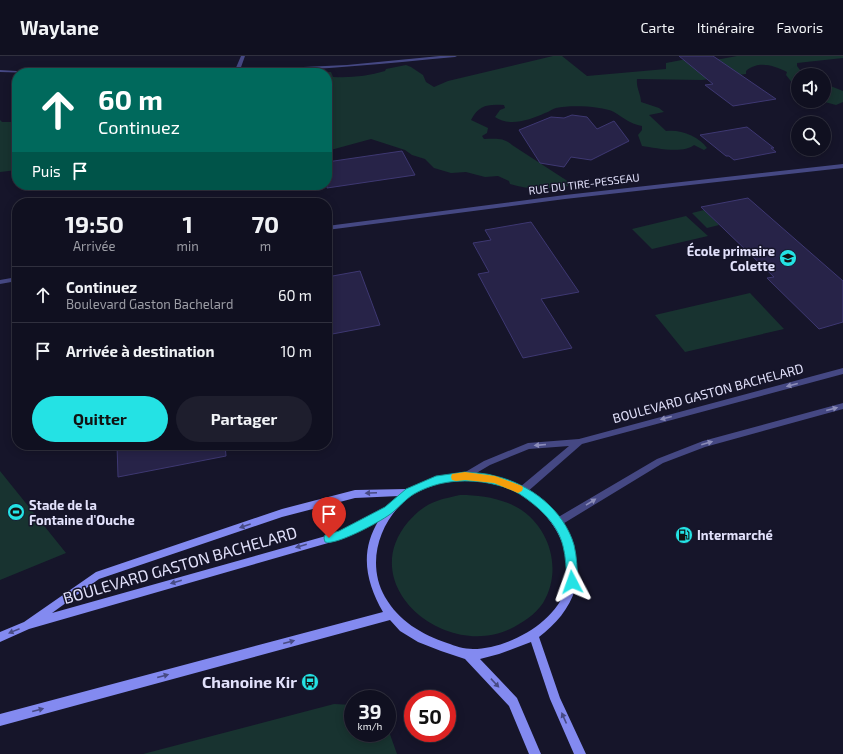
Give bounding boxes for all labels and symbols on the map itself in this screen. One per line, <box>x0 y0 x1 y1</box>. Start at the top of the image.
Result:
street label: RUE DU TIRE-PESSEAU <box>528 170 640 197</box>
place label: École primaire Colette <box>687 242 775 274</box>
school or university icon: École primaire Colette <box>778 248 798 268</box>
street label: BOULEVARD GASTON BACHELARD <box>611 360 805 426</box>
one-way arrow <box>786 382 798 388</box>
one-way arrow <box>826 406 838 412</box>
one-way arrow <box>660 415 672 421</box>
one-way arrow <box>701 440 713 446</box>
one-way arrow <box>534 441 546 448</box>
one-way arrow <box>365 490 377 497</box>
place label: Stade de la Fontaine d'Ouche <box>29 497 135 528</box>
pin <box>312 497 346 538</box>
one-way arrow <box>585 498 597 505</box>
sports icon: Stade de la Fontaine d'Ouche <box>6 502 26 522</box>
street label: BOULEVARD GASTON BACHELARD <box>61 522 299 607</box>
one-way arrow <box>239 523 251 529</box>
fuel station icon: Intermarché <box>674 525 694 545</box>
place label: Intermarché <box>697 527 773 543</box>
one-way arrow <box>295 543 307 549</box>
position arrow <box>551 561 593 603</box>
one-way arrow <box>170 579 182 585</box>
one-way arrow <box>8 628 20 634</box>
one-way arrow <box>283 639 295 645</box>
place label: Chanoine Kir <box>202 672 297 691</box>
bus stop icon: Chanoine Kir <box>300 672 320 692</box>
one-way arrow <box>157 673 169 679</box>
one-way arrow <box>490 678 500 688</box>
speed limit sign: 50 <box>404 690 456 742</box>
one-way arrow <box>32 707 44 713</box>
one-way arrow <box>561 713 567 724</box>

